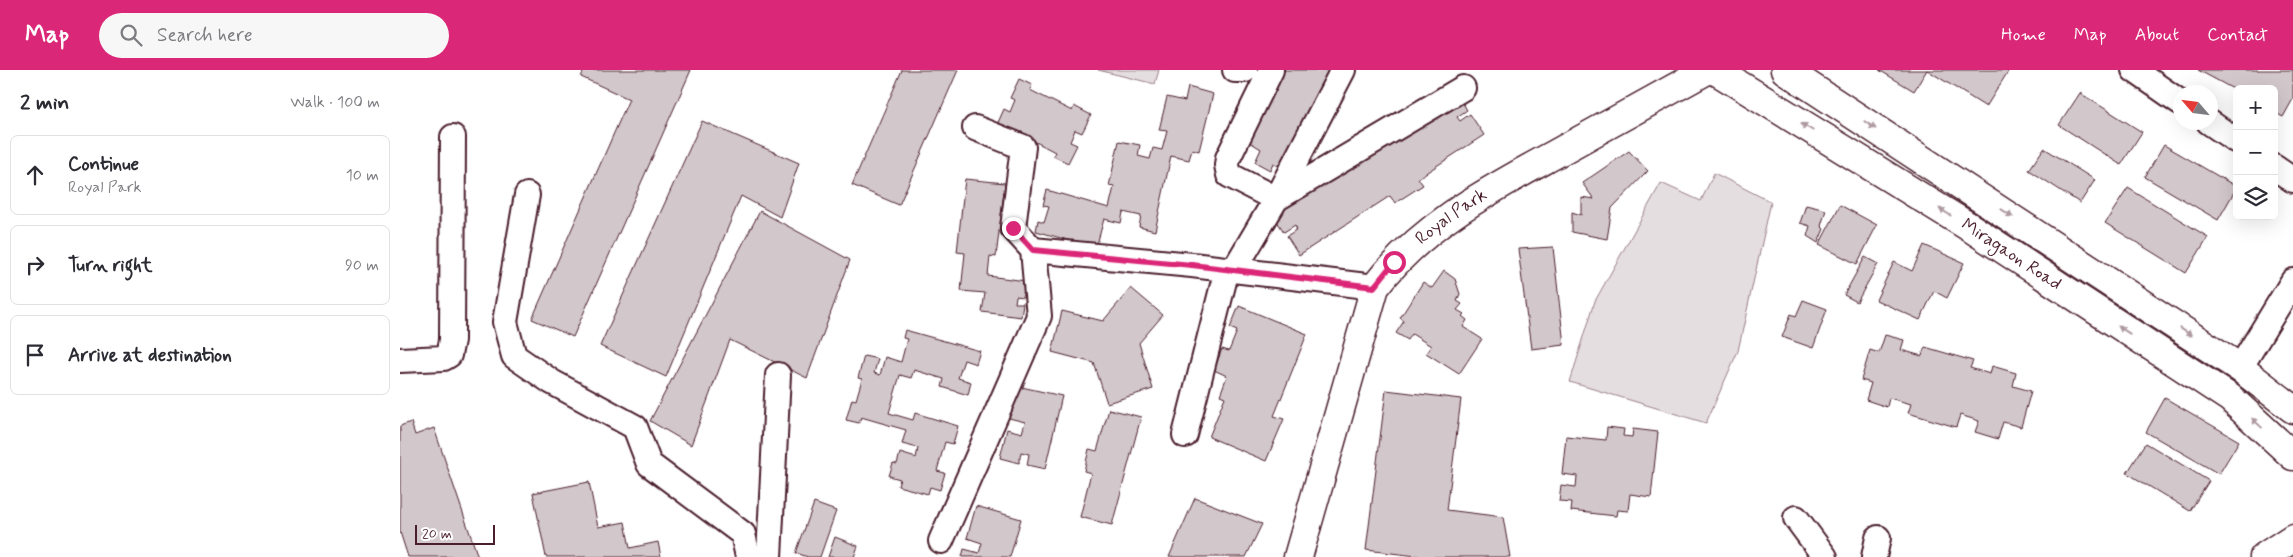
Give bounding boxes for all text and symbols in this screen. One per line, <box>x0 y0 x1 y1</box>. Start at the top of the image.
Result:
search box <box>99 13 449 58</box>
text: Map <box>25 20 69 51</box>
icon: search <box>117 21 145 49</box>
text: Search here <box>157 23 253 48</box>
text: Home <box>2001 23 2046 47</box>
text: Map <box>2074 23 2107 47</box>
text: About <box>2135 23 2179 47</box>
text: Contact <box>2207 23 2268 47</box>
north arrow <box>2173 85 2218 130</box>
map controls <box>2233 85 2278 220</box>
button: + <box>2233 85 2278 130</box>
text: 2 min <box>20 89 69 117</box>
text: Walk · 100 m <box>290 92 380 113</box>
one-way arrow <box>1864 120 1877 130</box>
one-way arrow <box>1800 122 1813 131</box>
button: − <box>2233 130 2278 175</box>
text: Continue <box>68 152 139 177</box>
icon: ahead <box>21 161 49 189</box>
text: 10 m <box>346 165 379 186</box>
button: layers <box>2233 175 2278 220</box>
text: Royal Park <box>68 177 141 198</box>
street label: Royal Park <box>1410 183 1492 250</box>
one-way arrow <box>1938 207 1951 217</box>
one-way arrow <box>2000 209 2013 218</box>
street label: Miragaon Road <box>1957 213 2066 296</box>
route end <box>1002 217 1025 240</box>
icon: right <box>21 251 49 279</box>
route start <box>1383 251 1406 274</box>
text: Turn right <box>68 253 152 278</box>
text: 90 m <box>345 255 379 276</box>
one-way arrow <box>2118 325 2131 335</box>
one-way arrow <box>2179 327 2193 337</box>
icon: arrive <box>21 341 49 369</box>
text: Arrive at destination <box>68 343 232 368</box>
one-way arrow <box>2252 417 2264 429</box>
scale bar <box>415 522 495 545</box>
text: 20 m <box>422 525 452 543</box>

